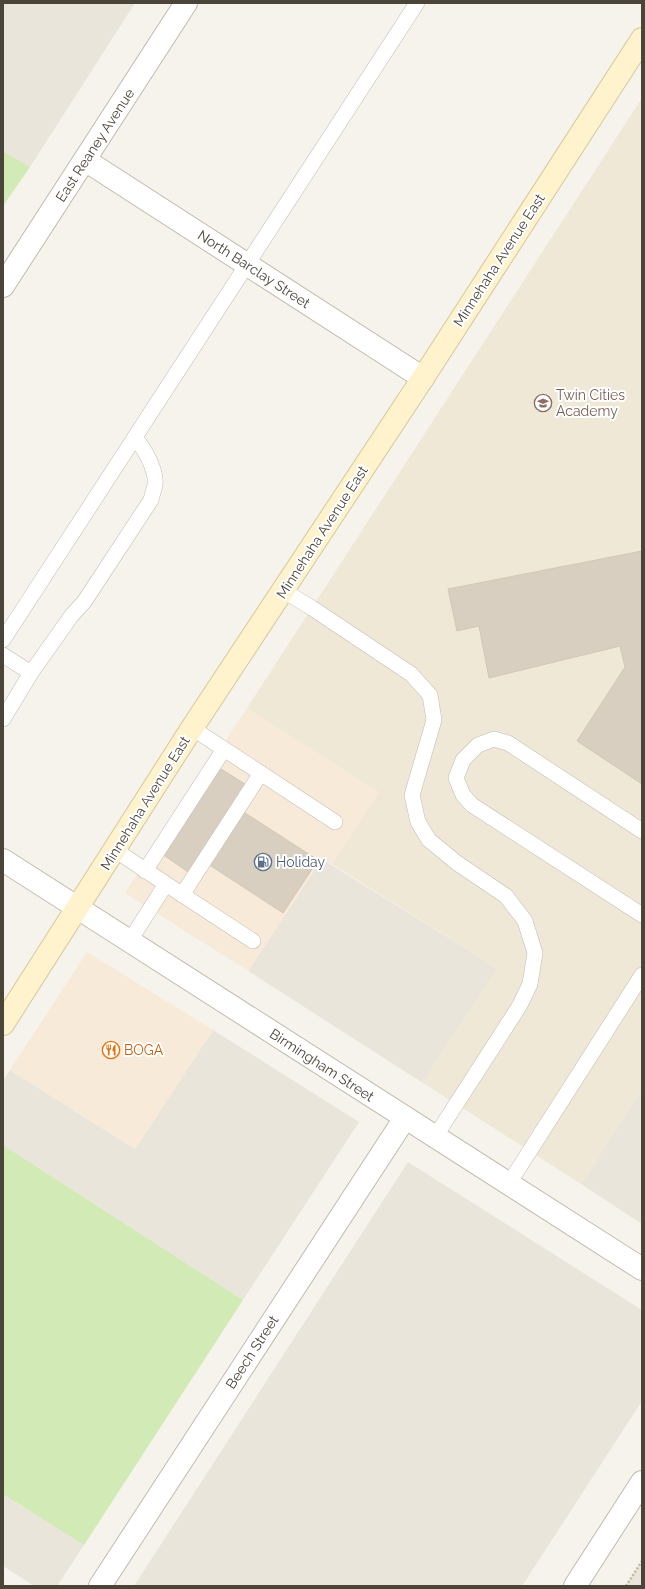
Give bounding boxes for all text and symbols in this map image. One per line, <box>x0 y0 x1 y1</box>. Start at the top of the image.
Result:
street label: East Reaney Avenue <box>52 85 138 205</box>
street label: Minnehaha Avenue East <box>450 190 548 329</box>
street label: North Barclay Street <box>195 227 313 311</box>
place label: Twin Cities Academy <box>556 387 625 419</box>
school or university icon: Twin Cities Academy <box>533 393 553 413</box>
street label: Minnehaha Avenue East <box>273 462 371 601</box>
street label: Minnehaha Avenue East <box>97 733 193 873</box>
fuel station icon: Holiday <box>253 852 273 872</box>
place label: Holiday <box>276 854 326 870</box>
street label: Birmingham Street <box>267 1025 377 1105</box>
restaurant icon: BOGA <box>101 1040 121 1060</box>
place label: BOGA <box>124 1042 164 1058</box>
street label: Beech Street <box>222 1312 282 1392</box>

